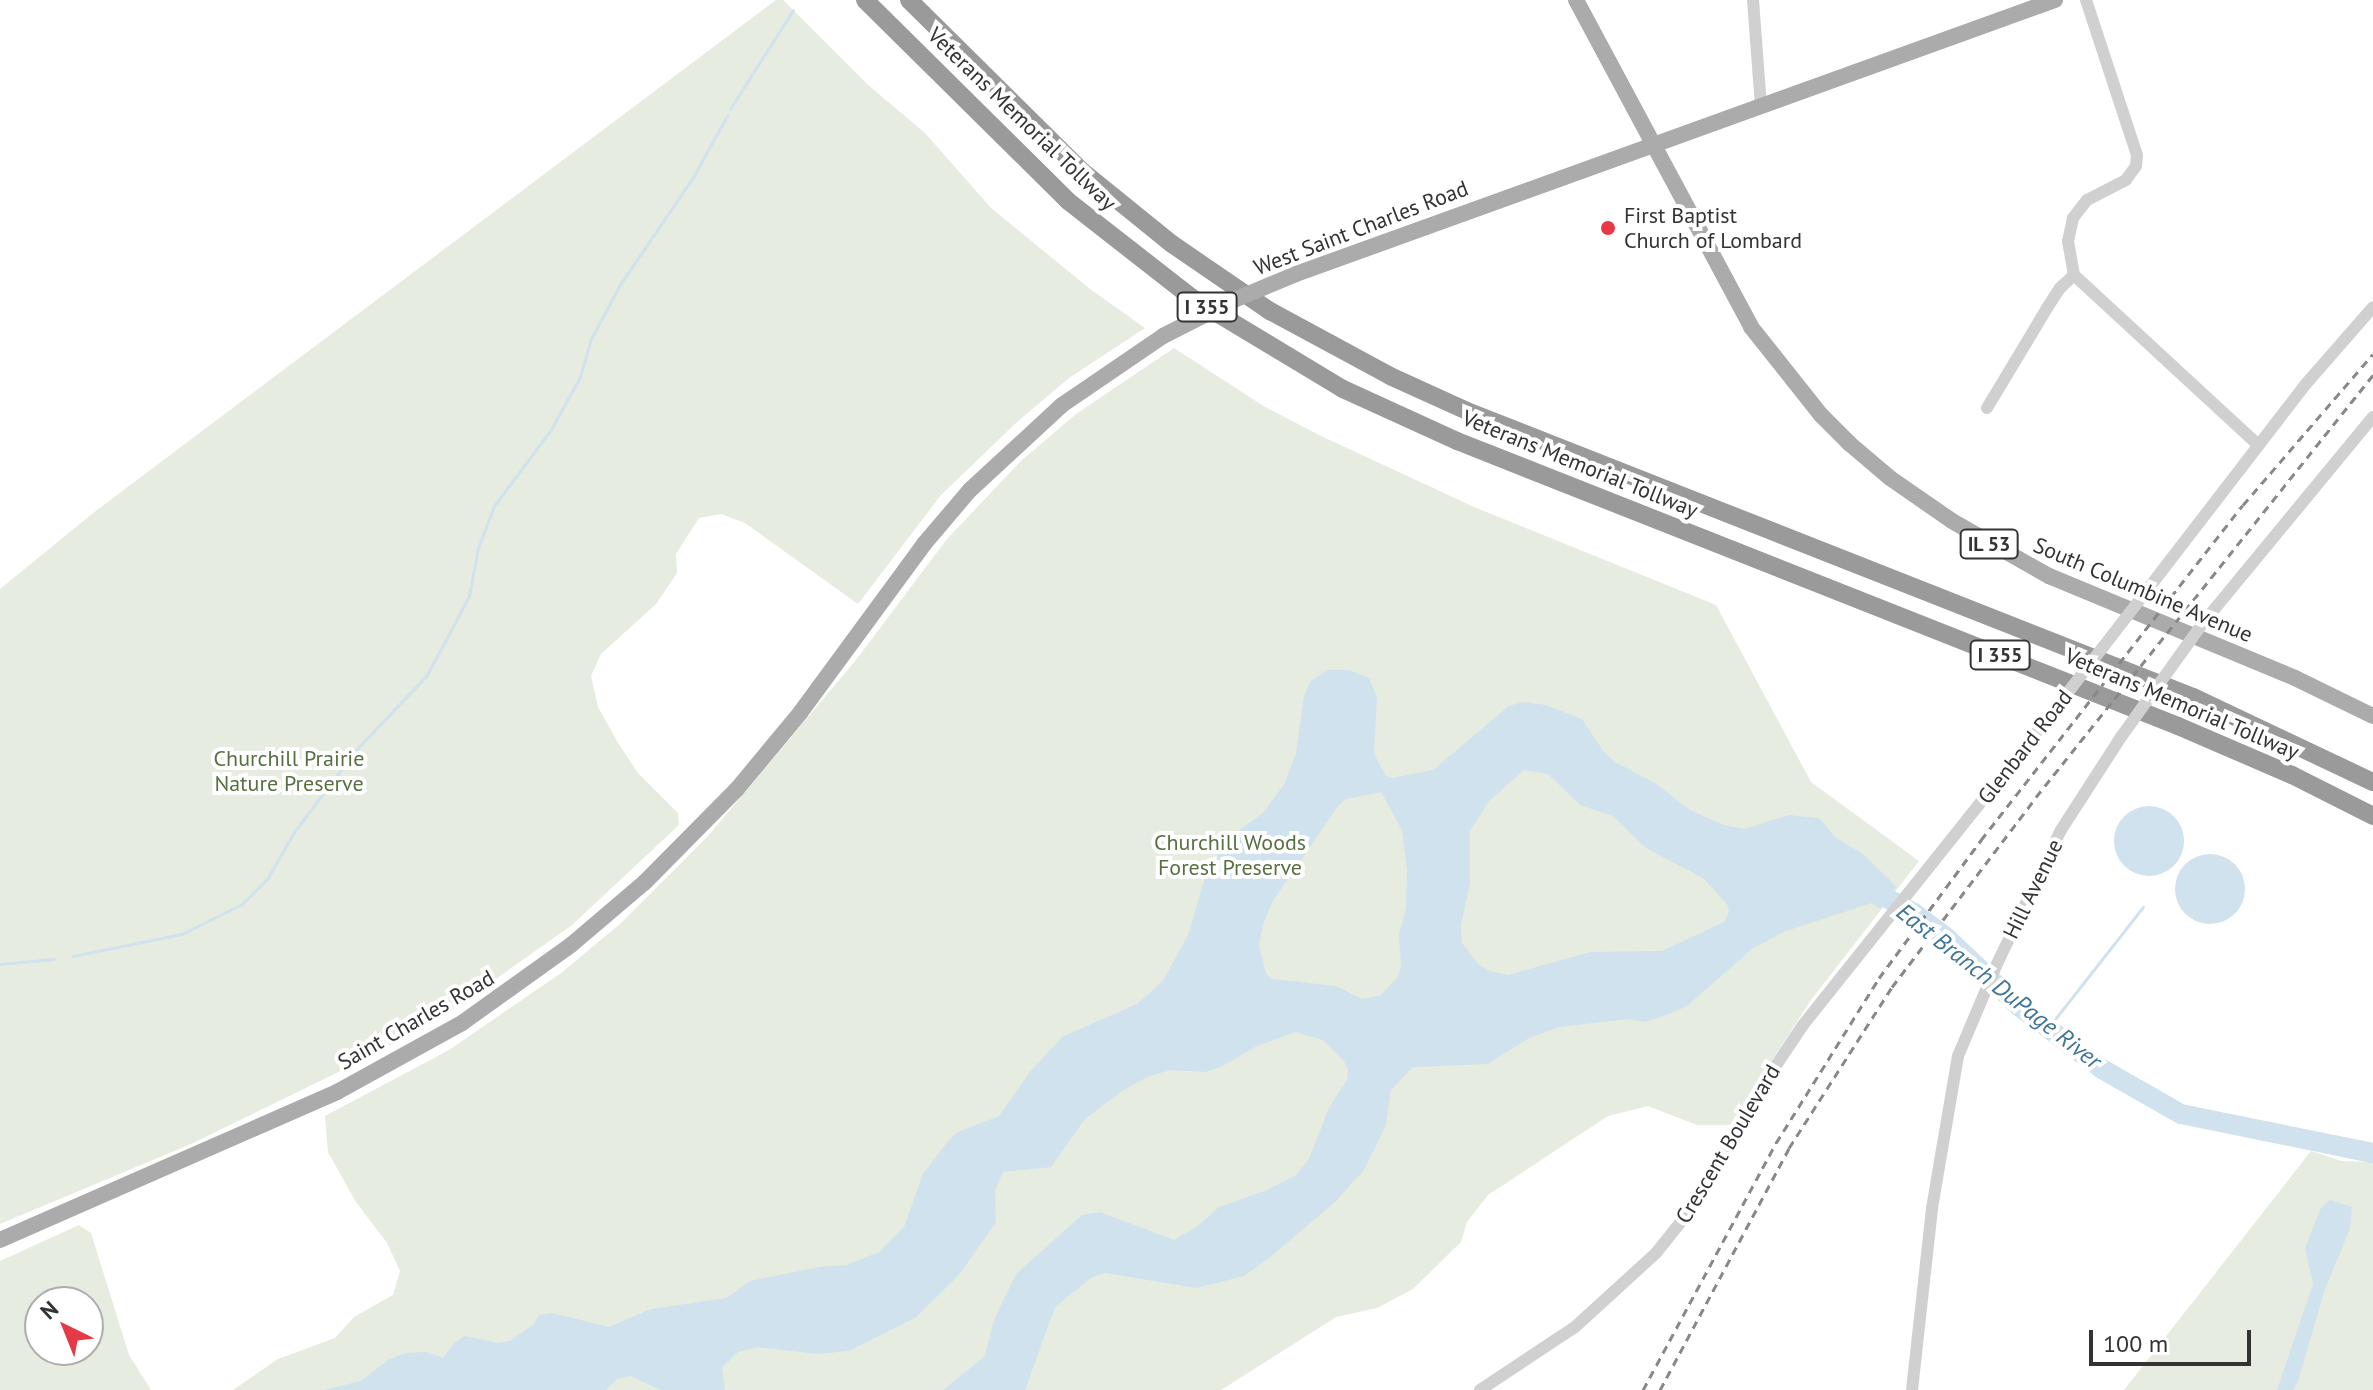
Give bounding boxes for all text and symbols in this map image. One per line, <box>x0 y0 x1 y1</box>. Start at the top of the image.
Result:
street label: Veterans Memorial Tollway <box>922 22 1122 216</box>
street label: West Saint Charles Road <box>1250 175 1472 281</box>
place label: First Baptist Church of Lombard <box>1624 202 1802 254</box>
marker: First Baptist Church of Lombard <box>1599 219 1617 237</box>
road number: I 355 <box>1175 291 1239 323</box>
street label: Veterans Memorial Tollway <box>1458 404 1702 524</box>
road number: IL 53 <box>1959 528 2019 560</box>
street label: South Columbine Avenue <box>2029 532 2257 648</box>
road number: I 355 <box>1968 639 2032 671</box>
street label: Veterans Memorial Tollway <box>2061 643 2303 765</box>
street label: Glenbard Road <box>1972 685 2078 809</box>
park label: Churchill Prairie Nature Preserve <box>214 745 364 796</box>
park label: Churchill Woods Forest Preserve <box>1154 829 1306 880</box>
street label: Hill Avenue <box>1997 835 2069 943</box>
water label: East Branch DuPage River <box>1891 897 2107 1075</box>
street label: Saint Charles Road <box>333 965 499 1075</box>
street label: Crescent Boulevard <box>1670 1060 1786 1228</box>
north arrow <box>24 1286 104 1366</box>
text: N <box>34 1295 64 1325</box>
scale bar <box>2093 1314 2255 1364</box>
text: 100 m <box>2103 1328 2168 1359</box>

